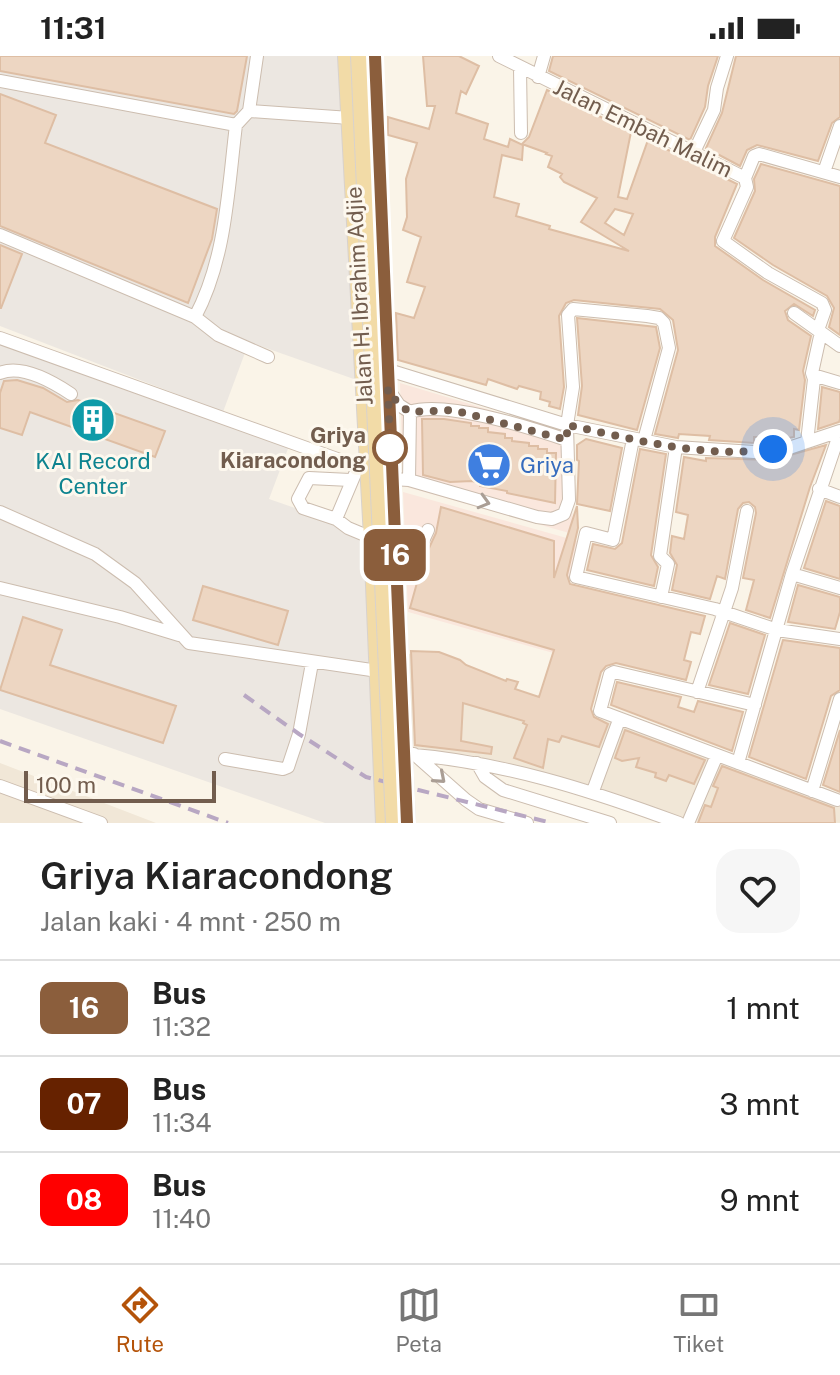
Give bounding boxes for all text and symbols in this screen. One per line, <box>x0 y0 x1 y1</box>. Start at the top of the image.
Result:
text: 11:31 <box>40 10 107 46</box>
street label: Jalan Embah Malim <box>549 73 737 183</box>
street label: Jalan H. Ibrahim Adjie <box>340 186 378 406</box>
building icon: KAI Record Center <box>69 396 117 444</box>
place label: Griya Kiaracondong <box>220 422 366 473</box>
your location <box>753 429 793 469</box>
marker: Griya Kiaracondong <box>373 431 407 465</box>
supermarket icon: Griya <box>465 441 513 489</box>
place label: KAI Record Center <box>35 448 151 499</box>
place label: Griya <box>520 452 574 478</box>
one-way arrow <box>477 492 491 509</box>
line badge: 16 <box>359 529 431 581</box>
text: 16 <box>380 538 410 571</box>
scale bar <box>24 767 216 803</box>
one-way arrow <box>430 768 445 783</box>
text: 100 m <box>36 772 96 798</box>
button: heart <box>716 849 800 933</box>
text: Griya Kiaracondong <box>40 853 393 898</box>
text: Jalan kaki · 4 mnt · 250 m <box>40 906 341 937</box>
text: Bus <box>152 975 206 1011</box>
text: 1 mnt <box>726 990 800 1026</box>
text: 16 <box>69 991 99 1024</box>
text: 11:32 <box>152 1011 211 1042</box>
text: Bus <box>152 1071 206 1107</box>
text: 3 mnt <box>720 1086 800 1122</box>
text: 07 <box>66 1087 102 1120</box>
text: 11:34 <box>152 1107 212 1138</box>
text: Bus <box>152 1167 206 1203</box>
text: 9 mnt <box>720 1182 800 1218</box>
text: 08 <box>66 1183 102 1216</box>
text: 11:40 <box>152 1203 211 1234</box>
tab: Rute <box>116 1283 164 1357</box>
tab: Peta <box>395 1283 442 1357</box>
tab: Tiket <box>673 1283 724 1357</box>

